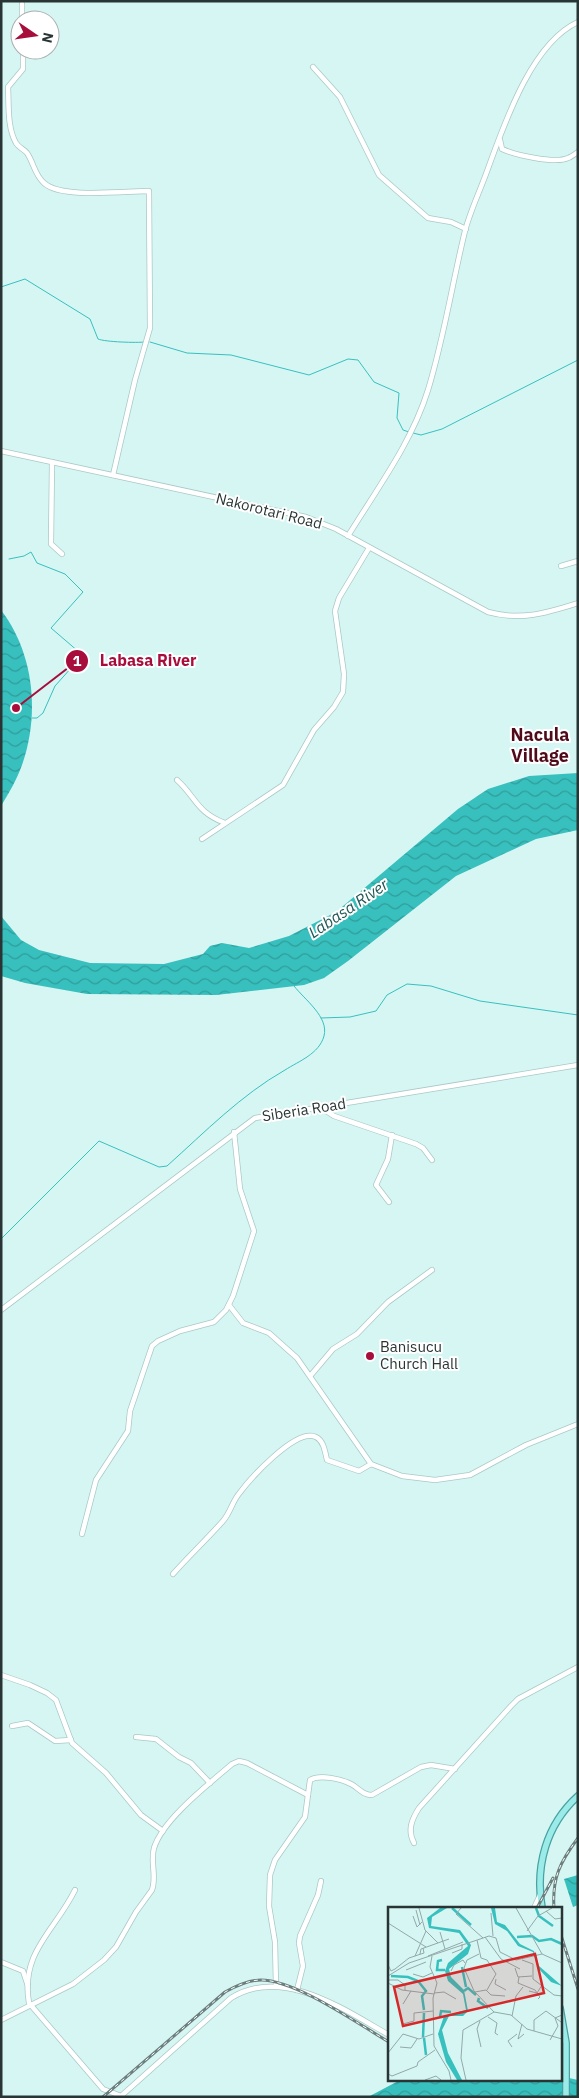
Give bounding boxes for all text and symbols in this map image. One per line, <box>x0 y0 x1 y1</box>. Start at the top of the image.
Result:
north arrow <box>10 10 60 60</box>
text: N <box>38 31 58 45</box>
street label: Nakorotari Road <box>214 488 324 533</box>
callout: Labasa River <box>64 645 206 676</box>
text: Labasa River <box>100 650 197 670</box>
text: 1 <box>72 651 82 670</box>
district label: Nacula Village <box>510 723 570 767</box>
water label: Labasa River <box>304 873 393 942</box>
street label: Siberia Road <box>261 1093 347 1126</box>
place label: Banisucu Church Hall <box>380 1337 458 1373</box>
marker: Banisucu Church Hall <box>364 1350 376 1362</box>
inset map <box>388 1907 562 2080</box>

